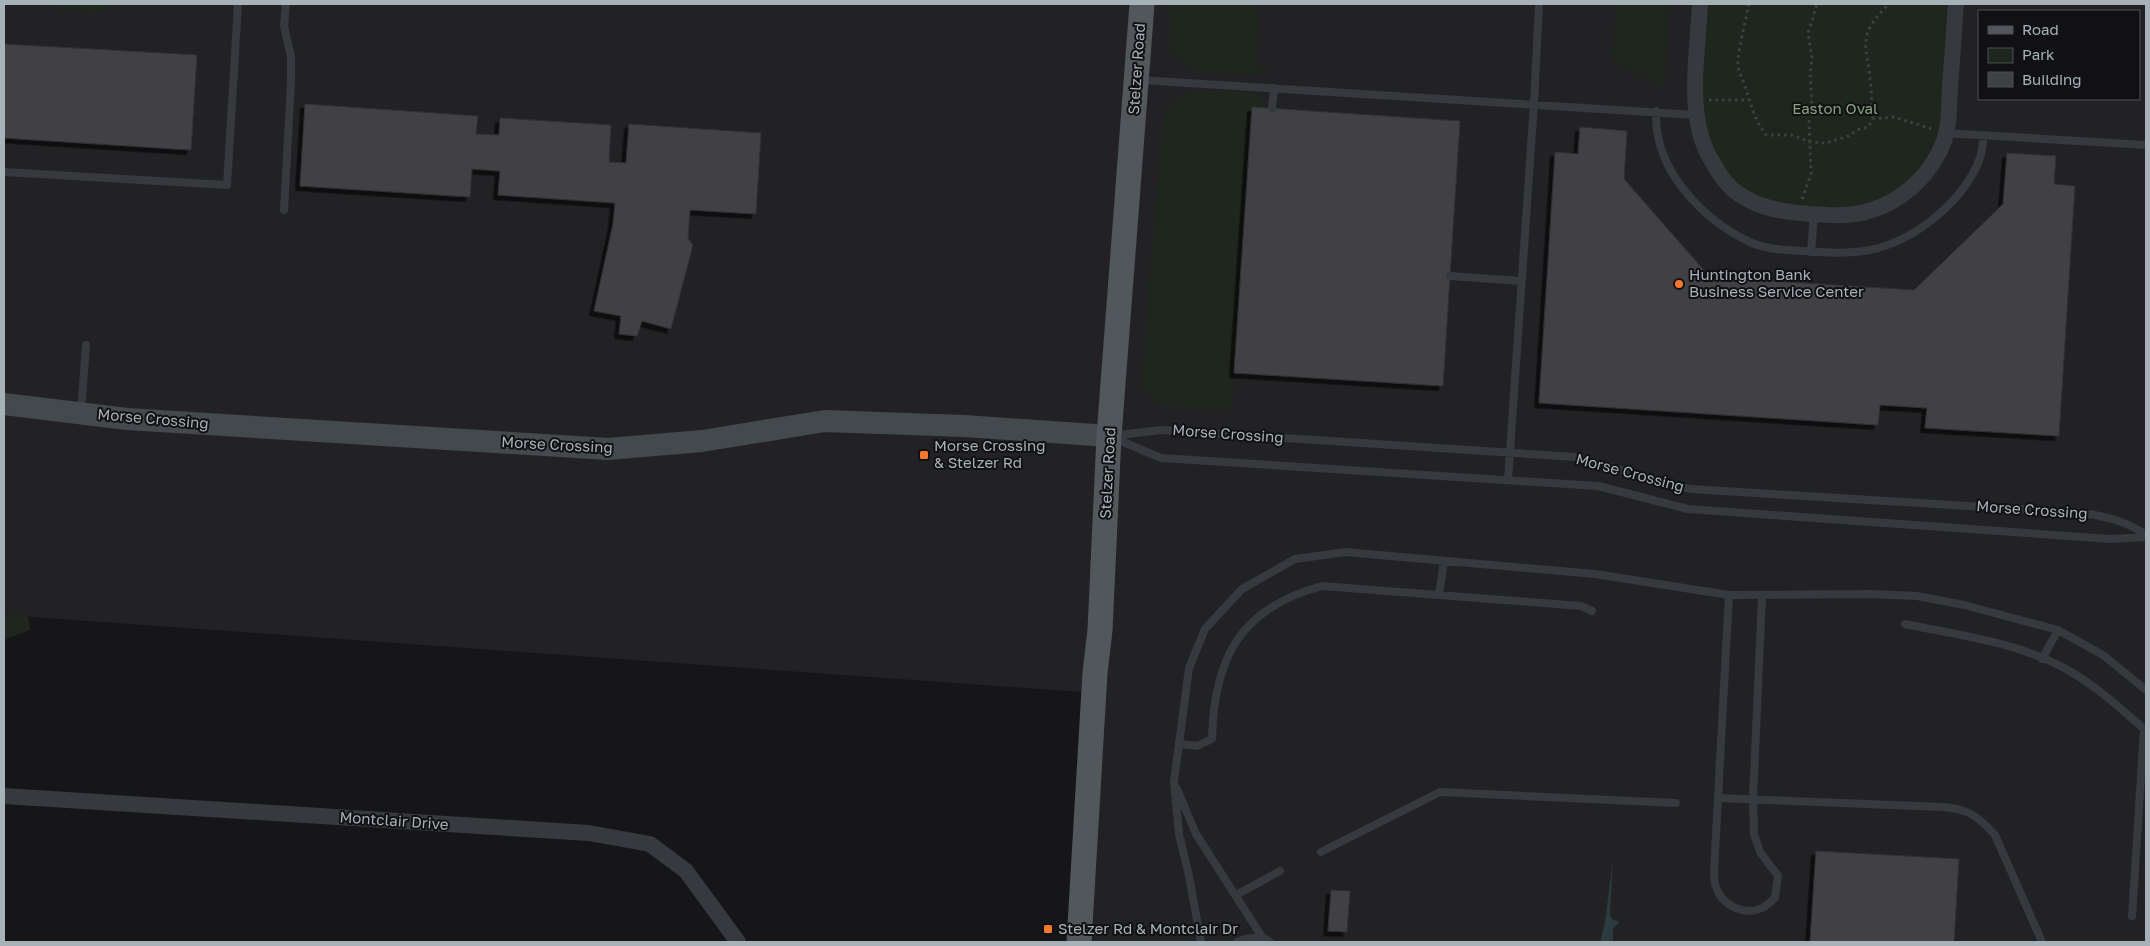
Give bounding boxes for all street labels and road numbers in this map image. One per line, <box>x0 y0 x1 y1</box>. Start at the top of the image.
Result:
street label: Stelzer Road <box>1124 23 1148 115</box>
street label: Morse Crossing <box>97 404 209 432</box>
street label: Morse Crossing <box>1172 420 1284 446</box>
street label: Stelzer Road <box>1096 427 1118 519</box>
street label: Morse Crossing <box>501 432 613 456</box>
street label: Morse Crossing <box>1574 449 1686 495</box>
street label: Morse Crossing <box>1976 496 2088 522</box>
street label: Montclair Drive <box>339 807 449 833</box>

